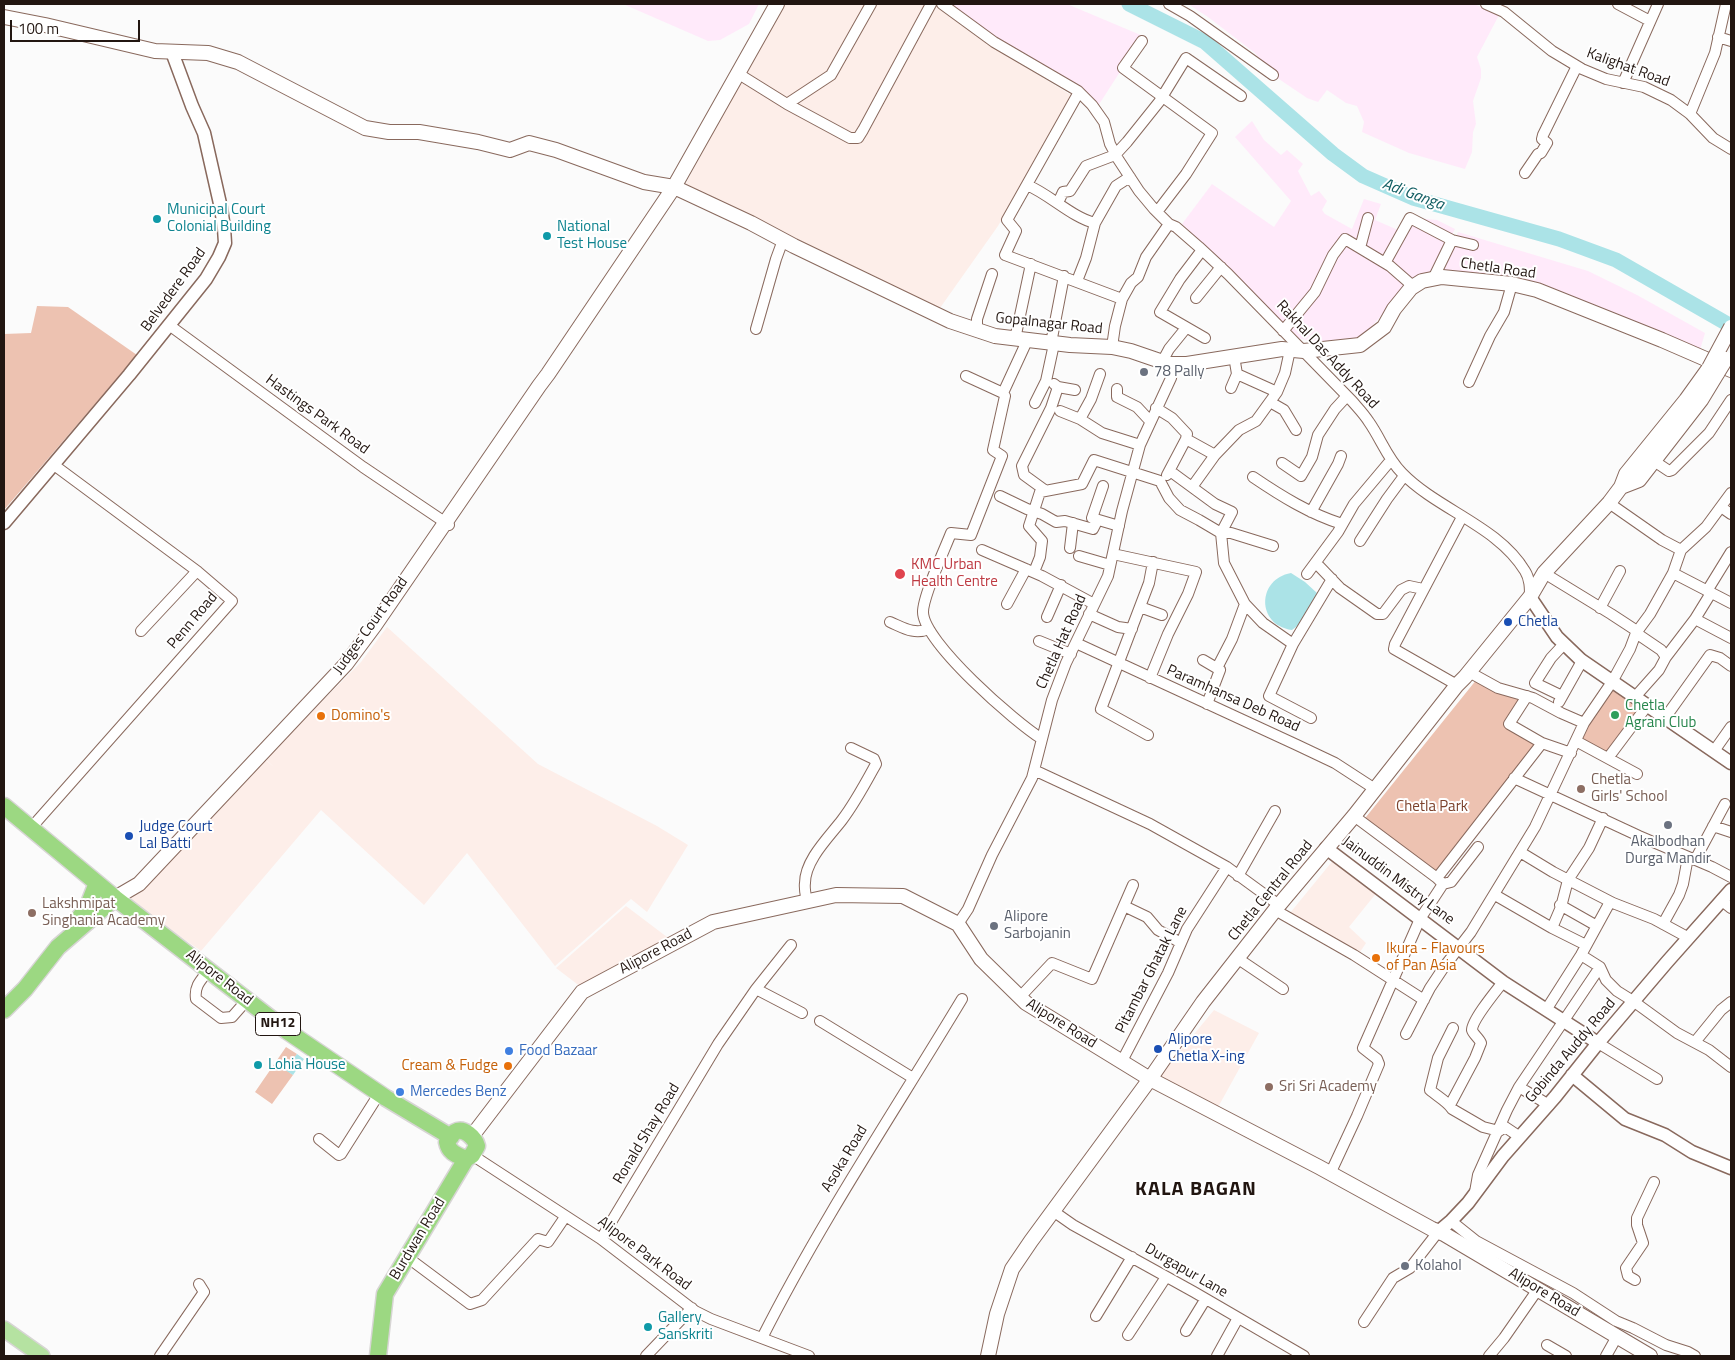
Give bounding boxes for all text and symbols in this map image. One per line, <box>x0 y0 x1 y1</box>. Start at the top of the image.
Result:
scale bar <box>12 10 142 42</box>
text: 100 m <box>18 17 59 40</box>
street label: Kalighat Road <box>1584 45 1672 91</box>
water label: Adi Ganga <box>1380 175 1446 215</box>
place label: Municipal Court Colonial Building <box>167 201 271 236</box>
marker: Municipal Court Colonial Building <box>151 213 163 225</box>
place label: National Test House <box>557 218 627 253</box>
marker: National Test House <box>541 230 553 242</box>
street label: Belvedere Road <box>138 245 210 335</box>
street label: Chetla Road <box>1459 255 1537 283</box>
street label: Rakhal Das Addy Road <box>1272 297 1382 413</box>
street label: Gopalnagar Road <box>994 309 1104 339</box>
place label: 78 Pally <box>1154 363 1205 381</box>
marker: 78 Pally <box>1138 366 1150 378</box>
street label: Hastings Park Road <box>262 371 372 459</box>
place label: KMC Urban Health Centre <box>911 556 998 591</box>
marker: KMC Urban Health Centre <box>893 567 907 581</box>
street label: Judges Court Road <box>330 574 412 678</box>
street label: Penn Road <box>164 589 222 653</box>
street label: Chetla Hat Road <box>1033 592 1091 692</box>
place label: Chetla <box>1518 613 1558 631</box>
marker: Chetla <box>1502 616 1514 628</box>
street label: Paramhansa Deb Road <box>1164 662 1302 736</box>
place label: Chetla Agrani Club <box>1625 697 1696 732</box>
place label: Domino's <box>331 707 390 725</box>
marker: Chetla Agrani Club <box>1609 709 1621 721</box>
marker: Domino's <box>315 710 327 722</box>
place label: Chetla Girls' School <box>1591 771 1668 806</box>
marker: Chetla Girls' School <box>1575 783 1587 795</box>
park label: Chetla Park <box>1396 798 1468 816</box>
place label: Judge Court Lal Batti <box>139 818 212 853</box>
marker: Akalbodhan Durga Mandir <box>1662 819 1674 831</box>
marker: Judge Court Lal Batti <box>123 830 135 842</box>
street label: Jainuddin Mistry Lane <box>1338 833 1458 929</box>
place label: Akalbodhan Durga Mandir <box>1625 833 1711 868</box>
street label: Chetla Central Road <box>1225 837 1317 945</box>
place label: Lakshmipat Singhania Academy <box>42 895 165 930</box>
street label: Pitambar Ghatak Lane <box>1112 904 1192 1036</box>
marker: Lakshmipat Singhania Academy <box>26 907 38 919</box>
place label: Alipore Sarbojanin <box>1004 908 1071 943</box>
marker: Alipore Sarbojanin <box>988 920 1000 932</box>
street label: Alipore Road <box>616 925 696 979</box>
place label: Ikura - Flavours of Pan Asia <box>1386 940 1485 975</box>
street label: Alipore Road <box>182 946 256 1010</box>
marker: Ikura - Flavours of Pan Asia <box>1370 952 1382 964</box>
street label: Alipore Road <box>1022 995 1100 1053</box>
street label: Gobinda Auddy Road <box>1522 995 1620 1107</box>
road number: NH12 <box>256 1012 300 1036</box>
place label: Alipore Chetla X-ing <box>1168 1031 1245 1066</box>
place label: Food Bazaar <box>519 1042 597 1060</box>
marker: Alipore Chetla X-ing <box>1152 1043 1164 1055</box>
marker: Food Bazaar <box>503 1045 515 1057</box>
place label: Lohia House <box>268 1056 346 1074</box>
place label: Cream & Fudge <box>402 1057 498 1075</box>
marker: Lohia House <box>252 1059 264 1071</box>
marker: Cream & Fudge <box>502 1060 514 1072</box>
place label: Sri Sri Academy <box>1279 1078 1377 1096</box>
street label: Ronald Shay Road <box>610 1081 684 1187</box>
marker: Sri Sri Academy <box>1263 1081 1275 1093</box>
place label: Mercedes Benz <box>410 1083 507 1101</box>
marker: Mercedes Benz <box>394 1086 406 1098</box>
street label: Asoka Road <box>818 1123 872 1195</box>
district label: KALA BAGAN <box>1134 1178 1258 1202</box>
street label: Burdwan Road <box>386 1195 450 1283</box>
street label: Alipore Park Road <box>594 1213 694 1295</box>
street label: Durgapur Lane <box>1141 1240 1231 1302</box>
place label: Kolahol <box>1415 1257 1462 1275</box>
marker: Kolahol <box>1399 1260 1411 1272</box>
street label: Alipore Road <box>1505 1265 1583 1321</box>
place label: Gallery Sanskriti <box>658 1309 713 1344</box>
marker: Gallery Sanskriti <box>642 1321 654 1333</box>

